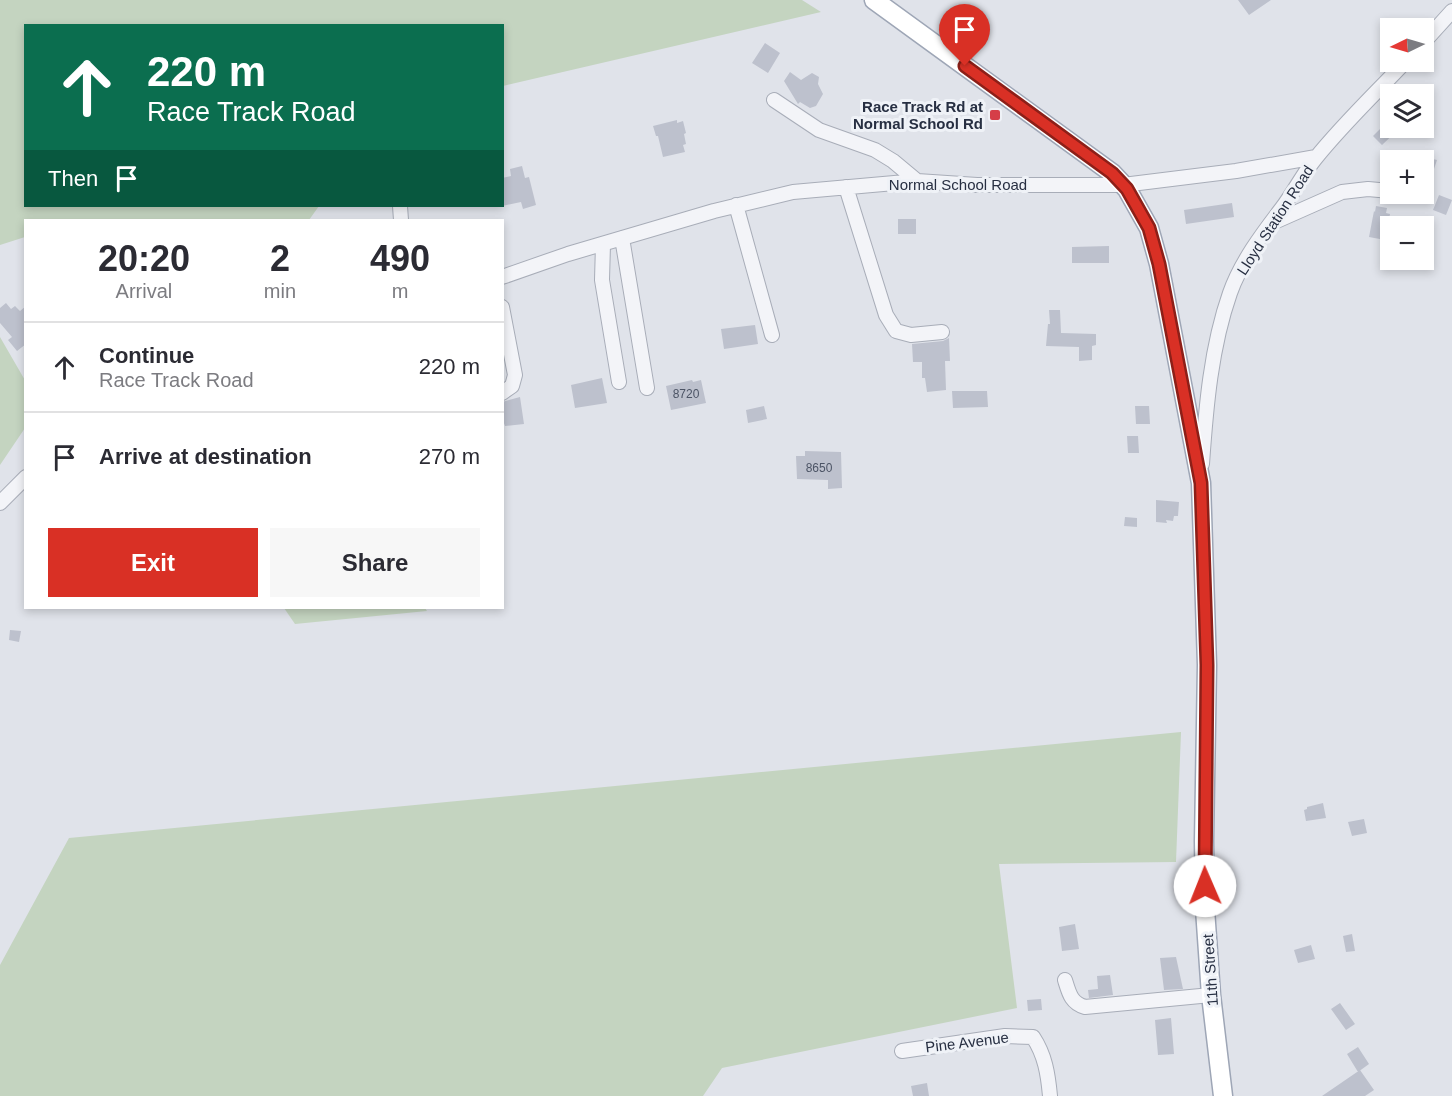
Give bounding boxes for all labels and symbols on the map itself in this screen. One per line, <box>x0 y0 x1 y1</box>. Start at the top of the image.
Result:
pin <box>939 4 990 66</box>
north arrow <box>1380 18 1434 72</box>
place label: Race Track Rd at Normal School Rd <box>853 98 983 132</box>
marker: Race Track Rd at Normal School Rd <box>988 108 1002 122</box>
street label: Lloyd Station Road <box>1233 162 1317 278</box>
street label: Normal School Road <box>889 176 1027 193</box>
house number: 8720 <box>673 387 700 401</box>
house number: 8650 <box>806 461 833 475</box>
position arrow <box>1173 854 1237 918</box>
street label: 11th Street <box>1199 933 1221 1007</box>
street label: Pine Avenue <box>924 1028 1010 1056</box>

